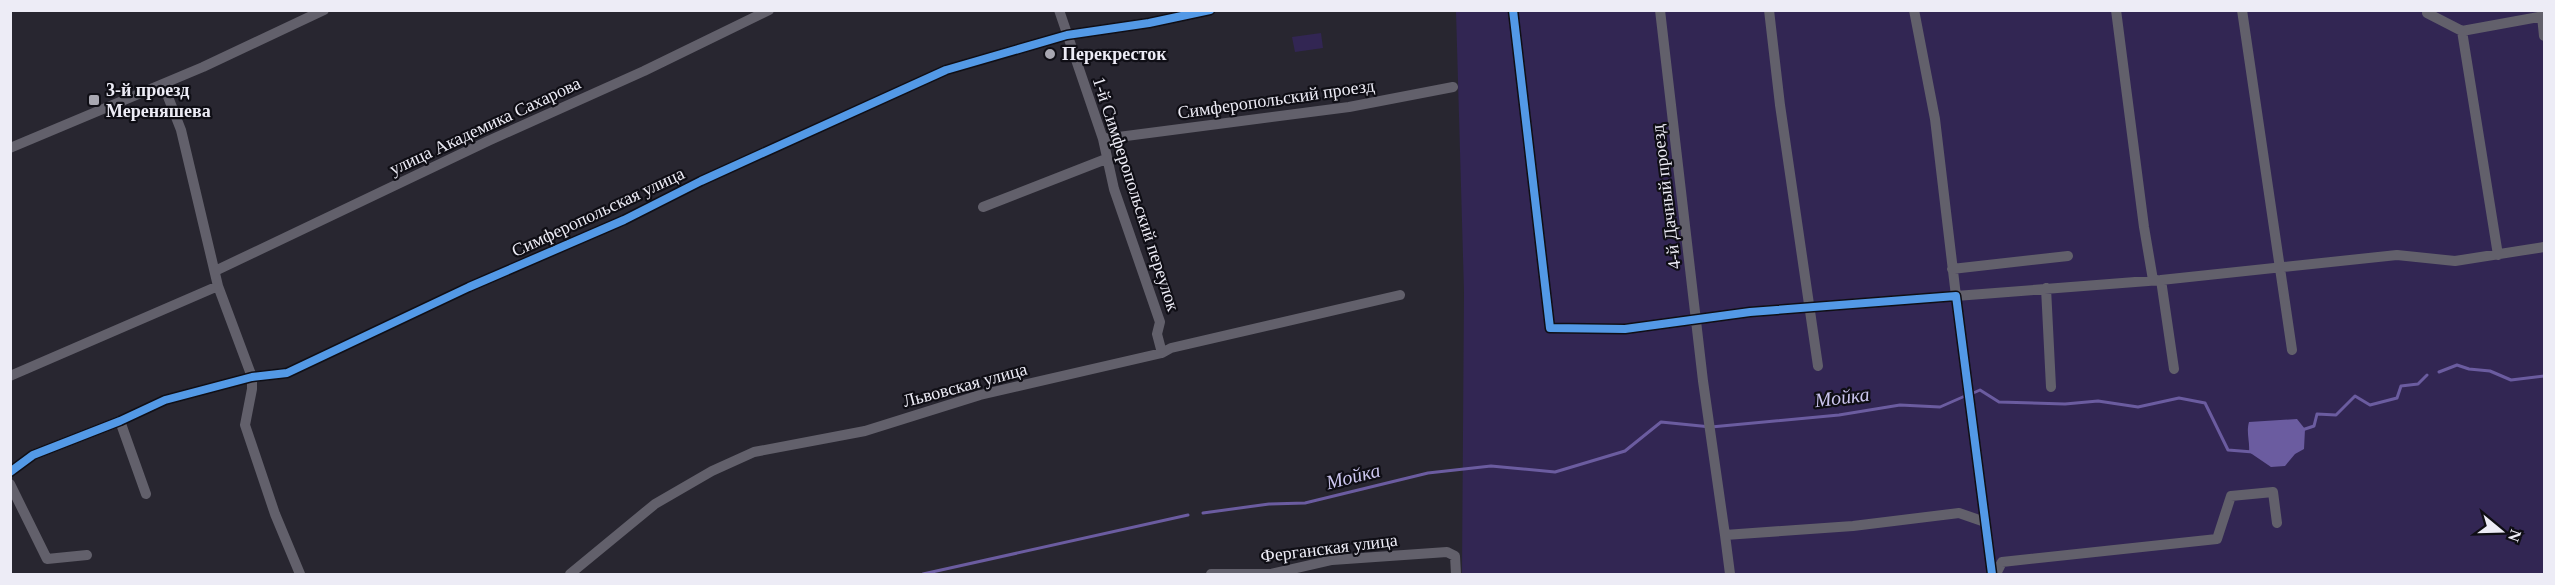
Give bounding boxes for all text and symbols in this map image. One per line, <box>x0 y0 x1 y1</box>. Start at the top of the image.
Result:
place label: Перекресток <box>1062 44 1167 64</box>
marker: Перекресток <box>1043 47 1057 61</box>
street label: улица Академика Сахарова <box>386 73 584 179</box>
street label: 1-й Симферопольский переулок <box>1089 74 1183 314</box>
street label: Симферопольский проезд <box>1176 75 1376 123</box>
place label: 3-й проезд Мереняшева <box>106 80 211 121</box>
marker: 3-й проезд Мереняшева <box>87 93 101 107</box>
street label: 4-й Дачный проезд <box>1647 124 1685 270</box>
street label: Симферопольская улица <box>509 163 687 261</box>
street label: Львовская улица <box>901 359 1029 411</box>
water label: Мойка <box>1812 383 1871 411</box>
water label: Мойка <box>1323 459 1382 494</box>
north arrow <box>2471 501 2531 561</box>
text: N <box>2505 527 2525 544</box>
street label: Ферганская улица <box>1259 530 1399 566</box>

